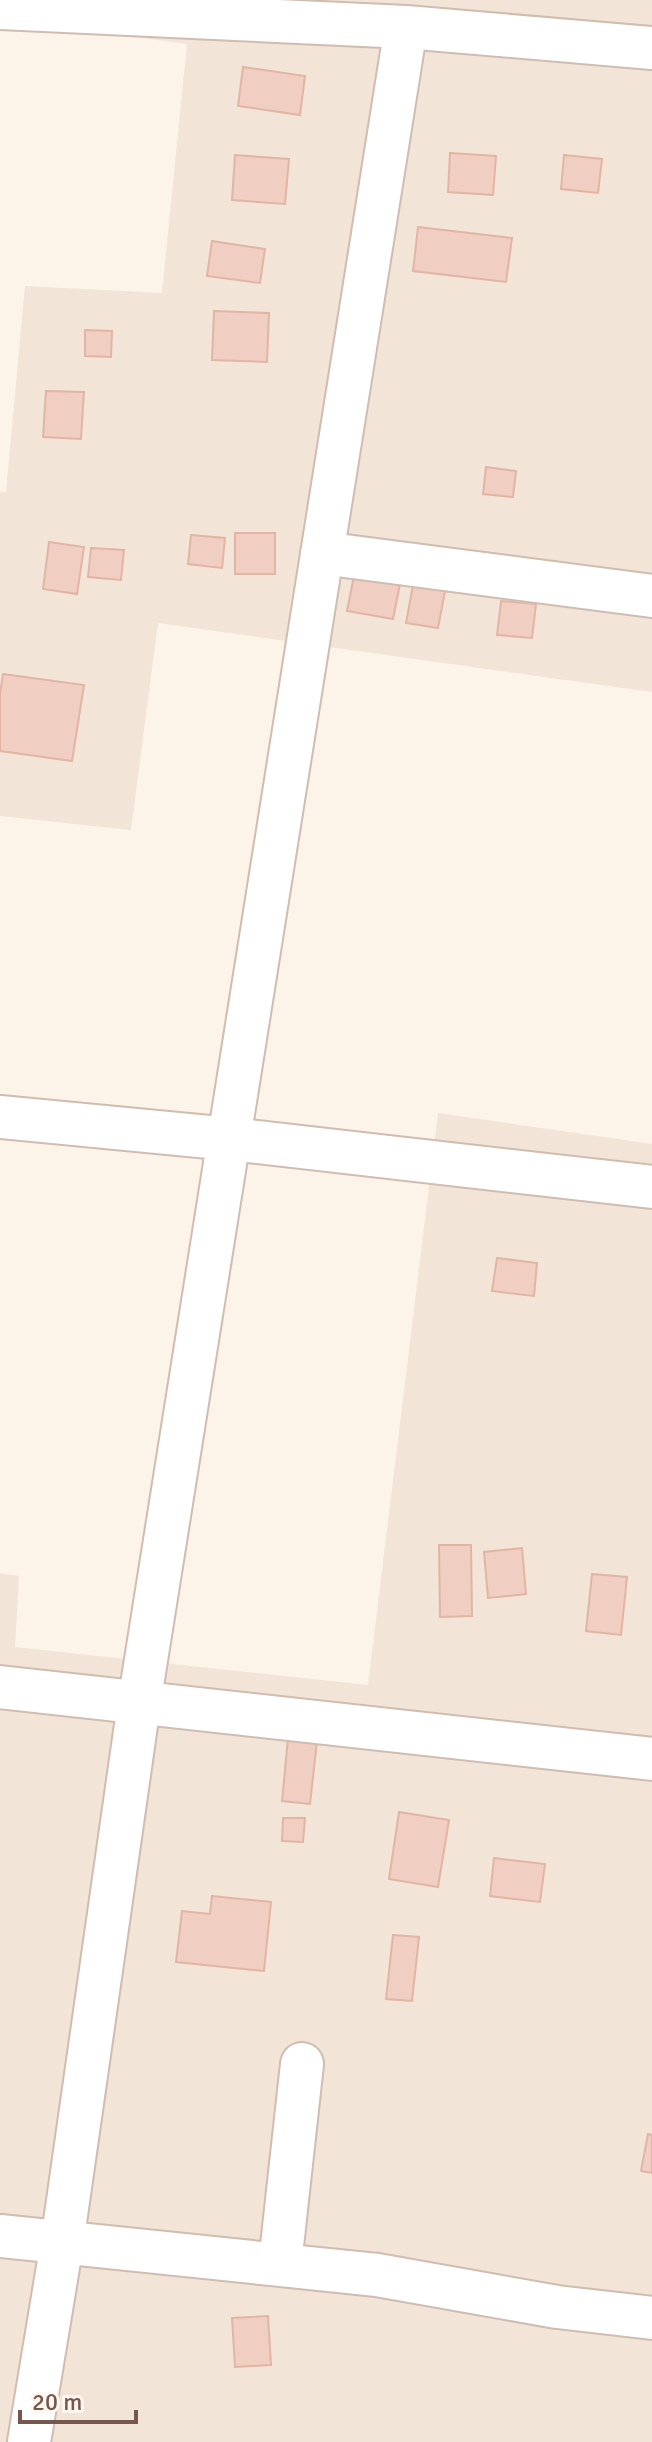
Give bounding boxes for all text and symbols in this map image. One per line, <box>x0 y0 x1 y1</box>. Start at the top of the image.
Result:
scale bar <box>20 2374 136 2424</box>
text: 20 m <box>32 2387 82 2417</box>

